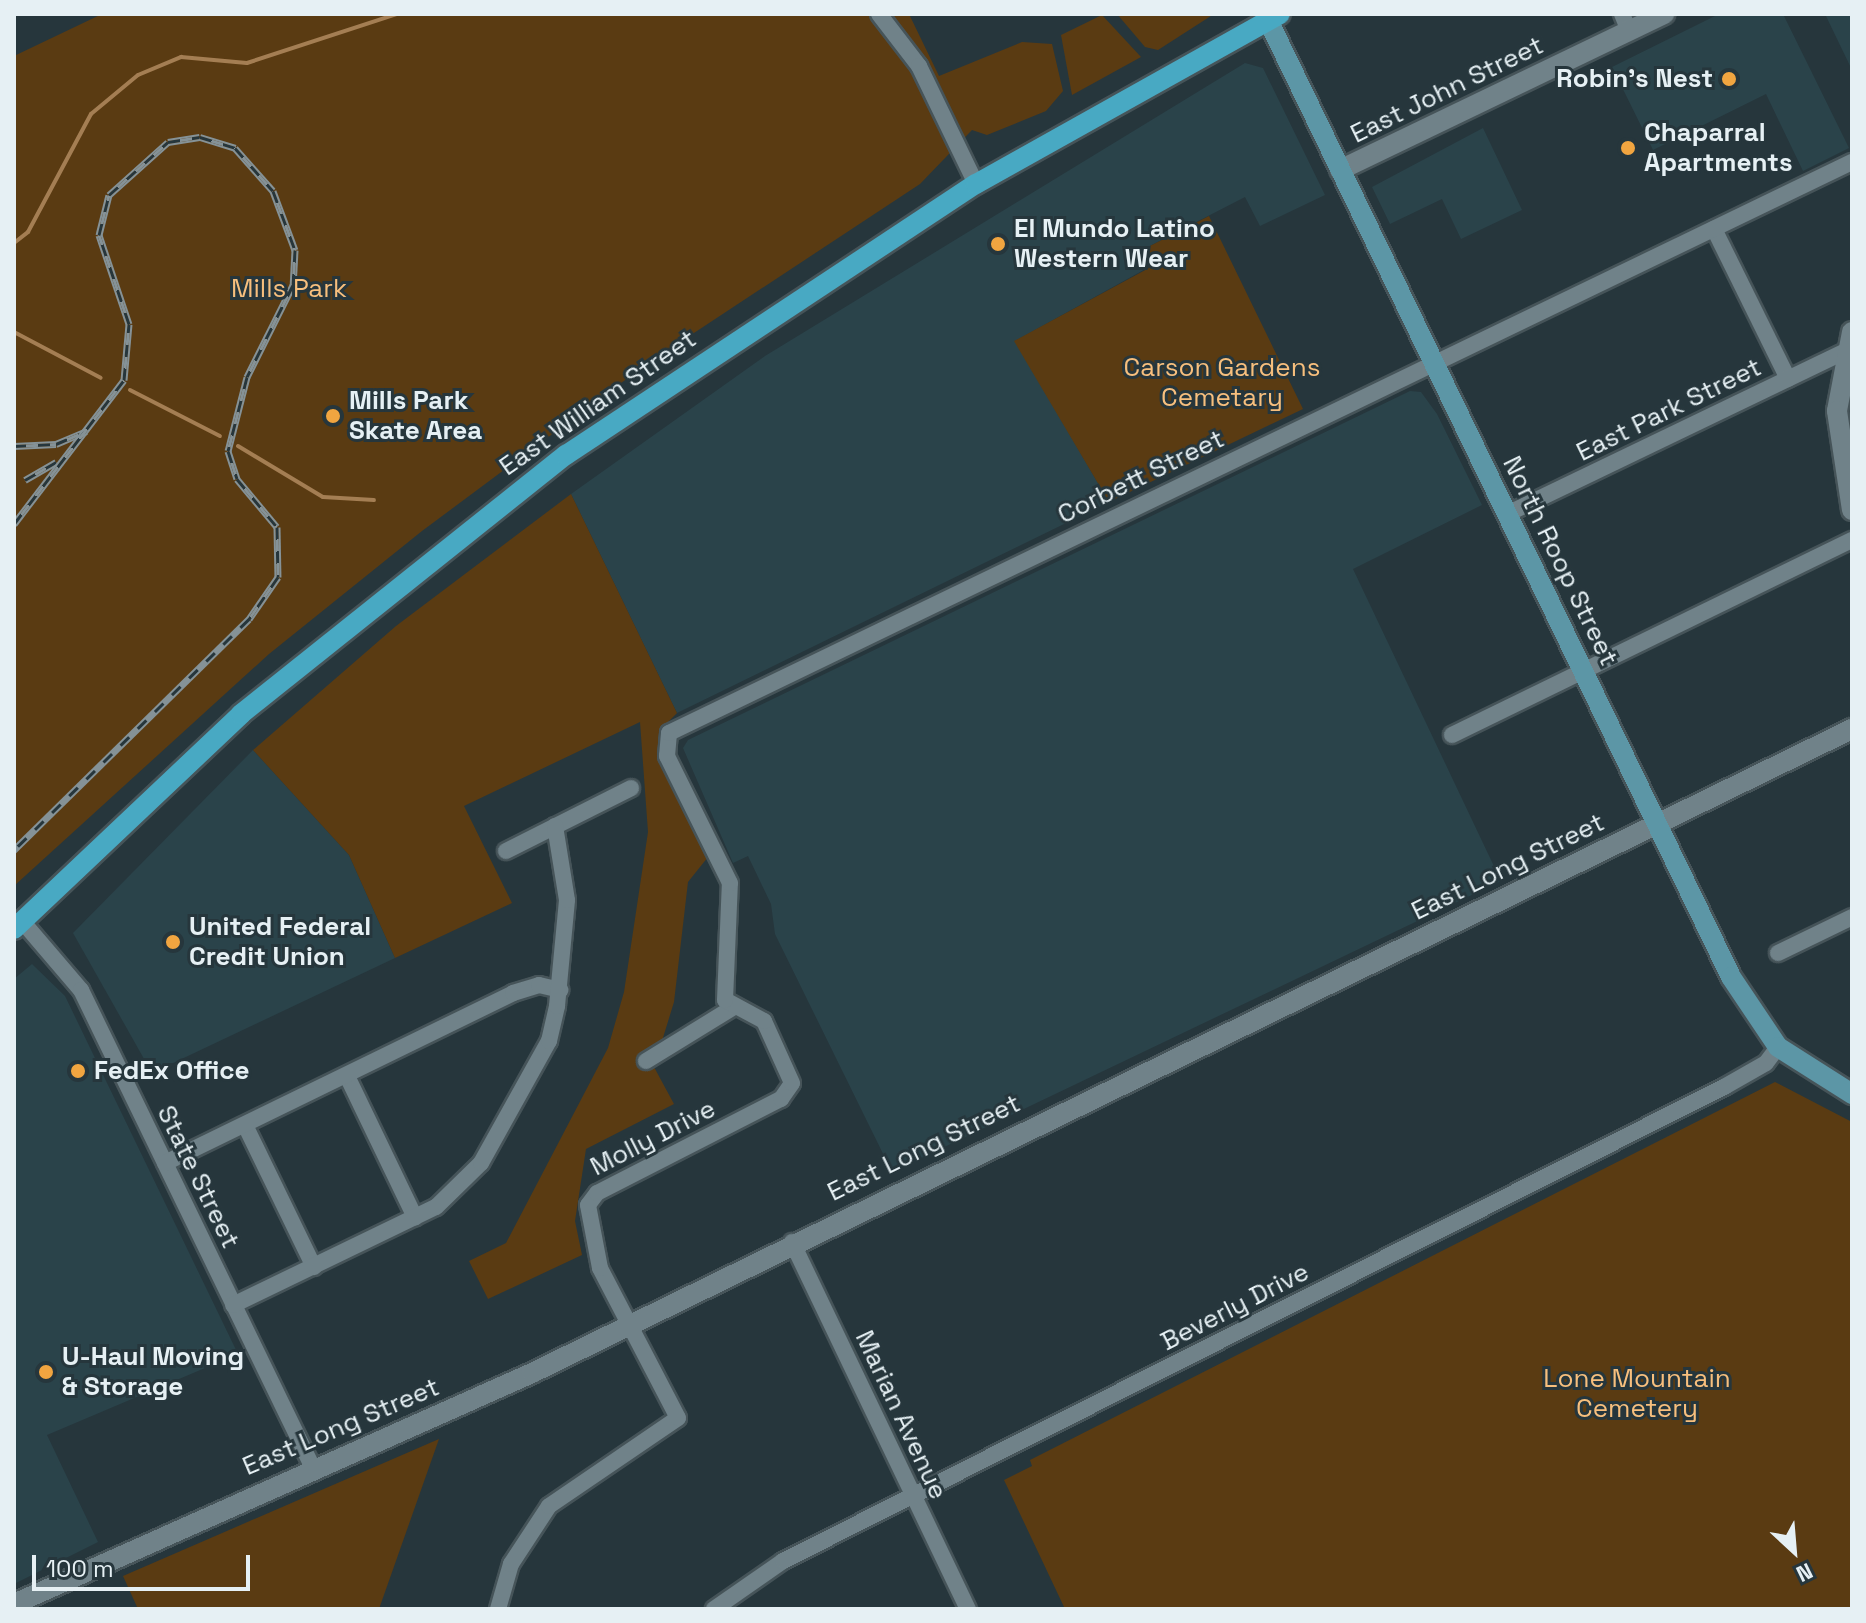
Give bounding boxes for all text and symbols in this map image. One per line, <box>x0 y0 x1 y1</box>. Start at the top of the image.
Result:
street label: East John Street <box>1346 30 1548 150</box>
place label: Robin's Nest <box>1556 63 1713 95</box>
marker: Robin's Nest <box>1720 70 1738 88</box>
place label: Chaparral Apartments <box>1644 117 1793 178</box>
marker: Chaparral Apartments <box>1619 139 1637 157</box>
place label: El Mundo Latino Western Wear <box>1014 213 1215 274</box>
marker: El Mundo Latino Western Wear <box>989 235 1007 253</box>
park label: Mills Park <box>231 273 347 305</box>
street label: East William Street <box>494 323 702 483</box>
park label: Carson Gardens Cemetary <box>1124 352 1320 414</box>
street label: East Park Street <box>1571 352 1767 468</box>
place label: Mills Park Skate Area <box>349 385 483 446</box>
marker: Mills Park Skate Area <box>324 407 342 425</box>
street label: Corbett Street <box>1053 423 1229 531</box>
street label: North Roop Street <box>1496 451 1624 671</box>
street label: East Long Street <box>1407 807 1609 927</box>
place label: United Federal Credit Union <box>189 911 371 972</box>
marker: United Federal Credit Union <box>164 933 182 951</box>
place label: FedEx Office <box>94 1055 250 1087</box>
marker: FedEx Office <box>69 1062 87 1080</box>
street label: East Long Street <box>823 1088 1025 1208</box>
street label: Molly Drive <box>585 1093 721 1183</box>
street label: State Street <box>150 1101 246 1253</box>
street label: Beverly Drive <box>1156 1256 1314 1358</box>
street label: Marian Avenue <box>848 1325 954 1505</box>
place label: U-Haul Moving & Storage <box>62 1341 244 1402</box>
marker: U-Haul Moving & Storage <box>37 1363 55 1381</box>
park label: Lone Mountain Cemetery <box>1543 1363 1731 1424</box>
street label: East Long Street <box>238 1372 444 1482</box>
north arrow <box>1754 1511 1834 1591</box>
scale bar <box>36 1539 254 1589</box>
text: 100 m <box>46 1553 114 1584</box>
text: N <box>1792 1557 1817 1588</box>

